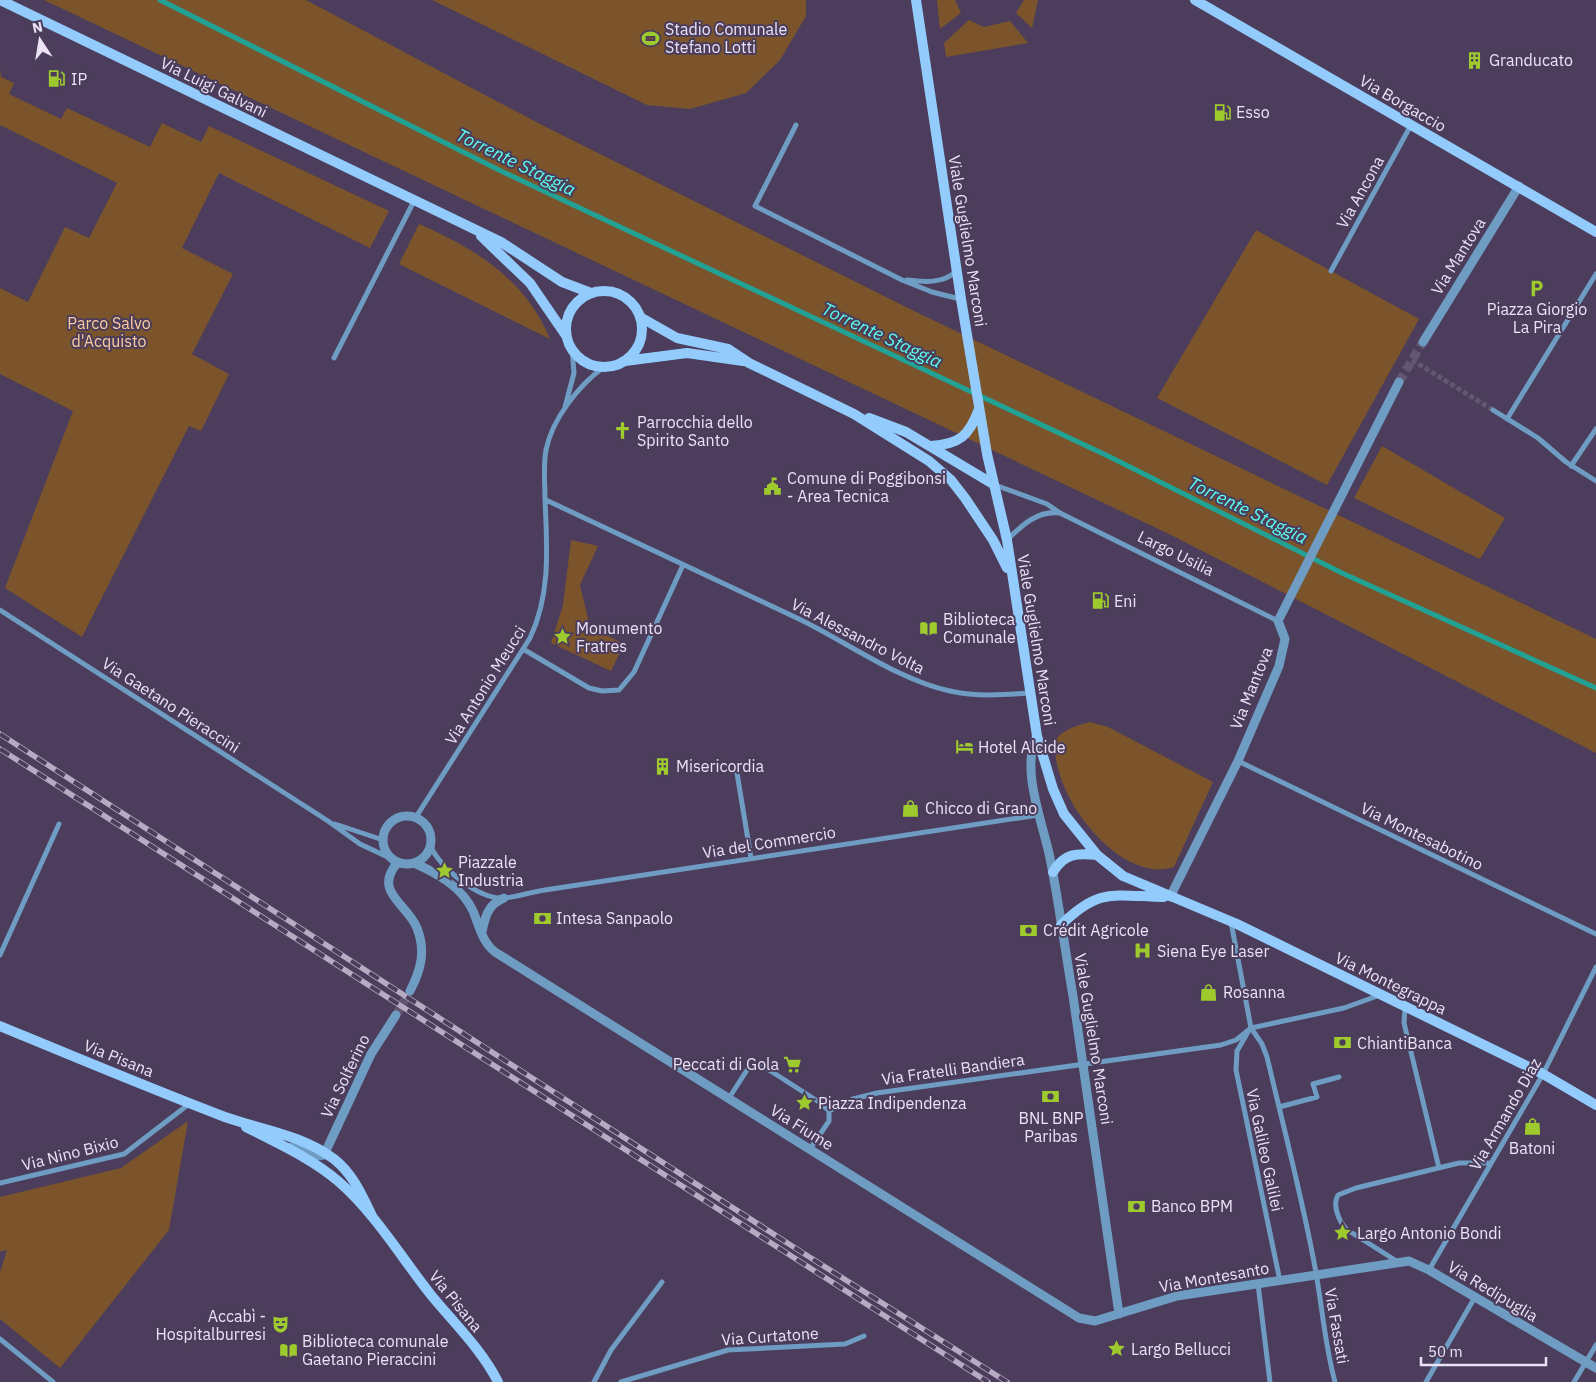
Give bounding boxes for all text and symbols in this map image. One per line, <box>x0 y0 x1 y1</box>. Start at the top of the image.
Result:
north arrow <box>15 15 65 65</box>
text: N <box>30 17 44 37</box>
place label: Stadio Comunale Stefano Lotti <box>665 19 787 57</box>
sports icon: Stadio Comunale Stefano Lotti <box>641 28 661 48</box>
building icon: Granducato <box>1465 50 1485 70</box>
place label: Granducato <box>1489 50 1573 70</box>
street label: Via Luigi Galvani <box>157 52 271 122</box>
fuel station icon: IP <box>47 69 67 89</box>
place label: IP <box>71 69 87 89</box>
street label: Via Borgaccio <box>1356 70 1450 136</box>
fuel station icon: Esso <box>1212 102 1232 122</box>
place label: Esso <box>1236 102 1270 122</box>
water label: Torrente Staggia <box>452 123 580 201</box>
street label: Via Ancona <box>1332 152 1388 232</box>
street label: Viale Guglielmo Marconi <box>945 154 991 328</box>
street label: Via Mantova <box>1426 213 1490 298</box>
parking icon: Piazza Giorgio La Pira <box>1527 278 1547 298</box>
water label: Torrente Staggia <box>818 297 946 373</box>
place label: Piazza Giorgio La Pira <box>1487 299 1587 337</box>
park label: Parco Salvo d'Acquisto <box>67 313 151 351</box>
place label: Parrocchia dello Spirito Santo <box>637 412 753 450</box>
church icon: Parrocchia dello Spirito Santo <box>613 421 633 441</box>
place label: Comune di Poggibonsi - Area Tecnica <box>787 468 946 506</box>
water label: Torrente Staggia <box>1184 471 1312 549</box>
public building icon: Comune di Poggibonsi - Area Tecnica <box>763 477 783 497</box>
street label: Largo Usilia <box>1134 526 1218 580</box>
street label: Viale Guglielmo Marconi <box>1014 553 1060 727</box>
fuel station icon: Eni <box>1090 591 1110 611</box>
place label: Eni <box>1114 591 1136 611</box>
street label: Via Alessandro Volta <box>788 594 928 678</box>
place label: Biblioteca Comunale <box>943 609 1016 647</box>
place label: Monumento Fratres <box>576 618 663 656</box>
library icon: Biblioteca Comunale <box>919 618 939 638</box>
street label: Via Antonio Meucci <box>440 622 530 748</box>
place icon: Monumento Fratres <box>552 627 572 647</box>
street label: Via Mantova <box>1225 643 1277 732</box>
street label: Via Gaetano Pieraccini <box>98 653 244 757</box>
hotel icon: Hotel Alcide <box>954 737 974 757</box>
place label: Hotel Alcide <box>978 737 1066 757</box>
building icon: Misericordia <box>652 756 672 776</box>
place label: Misericordia <box>676 756 764 776</box>
shop icon: Chicco di Grano <box>901 798 921 818</box>
place label: Chicco di Grano <box>925 798 1037 818</box>
street label: Via Montesabotino <box>1358 798 1486 874</box>
street label: Via del Commercio <box>701 822 837 862</box>
place label: Piazzale Industria <box>458 852 524 890</box>
place icon: Piazzale Industria <box>434 861 454 881</box>
bank icon: Intesa Sanpaolo <box>532 908 552 928</box>
place label: Intesa Sanpaolo <box>556 908 673 928</box>
bank icon: Crédit Agricole <box>1019 920 1039 940</box>
place label: Crédit Agricole <box>1043 920 1149 940</box>
hospital icon: Siena Eye Laser <box>1133 941 1153 961</box>
place label: Siena Eye Laser <box>1157 941 1269 961</box>
street label: Via Montegrappa <box>1332 947 1450 1019</box>
street label: Viale Guglielmo Marconi <box>1071 952 1117 1126</box>
shop icon: Rosanna <box>1199 982 1219 1002</box>
place label: Rosanna <box>1223 982 1285 1002</box>
street label: Via Solferino <box>316 1031 374 1121</box>
bank icon: ChiantiBanca <box>1333 1033 1353 1053</box>
place label: ChiantiBanca <box>1357 1033 1452 1053</box>
street label: Via Pisana <box>81 1035 157 1081</box>
street label: Via Fratelli Bandiera <box>880 1049 1026 1089</box>
place label: Peccati di Gola <box>673 1054 779 1074</box>
supermarket icon: Peccati di Gola <box>783 1054 803 1074</box>
street label: Via Armando Diaz <box>1465 1054 1545 1174</box>
bank icon: BNL BNP Paribas <box>1041 1086 1061 1106</box>
street label: Via Galileo Galilei <box>1242 1087 1288 1213</box>
place icon: Piazza Indipendenza <box>794 1093 814 1113</box>
place label: Piazza Indipendenza <box>818 1093 967 1113</box>
street label: Via Fiume <box>767 1100 838 1154</box>
place label: BNL BNP Paribas <box>1018 1108 1084 1146</box>
shop icon: Batoni <box>1522 1117 1542 1137</box>
street label: Via Nino Bixio <box>20 1131 120 1175</box>
place label: Batoni <box>1509 1138 1555 1158</box>
bank icon: Banco BPM <box>1127 1196 1147 1216</box>
place label: Banco BPM <box>1151 1196 1233 1216</box>
place icon: Largo Antonio Bondi <box>1333 1223 1353 1243</box>
place label: Largo Antonio Bondi <box>1357 1223 1502 1243</box>
street label: Via Redipuglia <box>1444 1256 1542 1326</box>
street label: Via Montesanto <box>1157 1257 1271 1297</box>
street label: Via Pisana <box>425 1266 487 1336</box>
street label: Via Fassati <box>1321 1287 1353 1365</box>
place label: Accabì - Hospitalburresi <box>156 1306 266 1344</box>
theatre icon: Accabì - Hospitalburresi <box>270 1315 290 1335</box>
street label: Via Curtatone <box>721 1323 820 1349</box>
place label: Biblioteca comunale Gaetano Pieraccini <box>302 1331 449 1369</box>
scale bar <box>1421 1334 1546 1366</box>
place icon: Largo Bellucci <box>1107 1339 1127 1359</box>
place label: Largo Bellucci <box>1131 1339 1231 1359</box>
library icon: Biblioteca comunale Gaetano Pieraccini <box>278 1340 298 1360</box>
text: 50 m <box>1428 1342 1463 1361</box>

